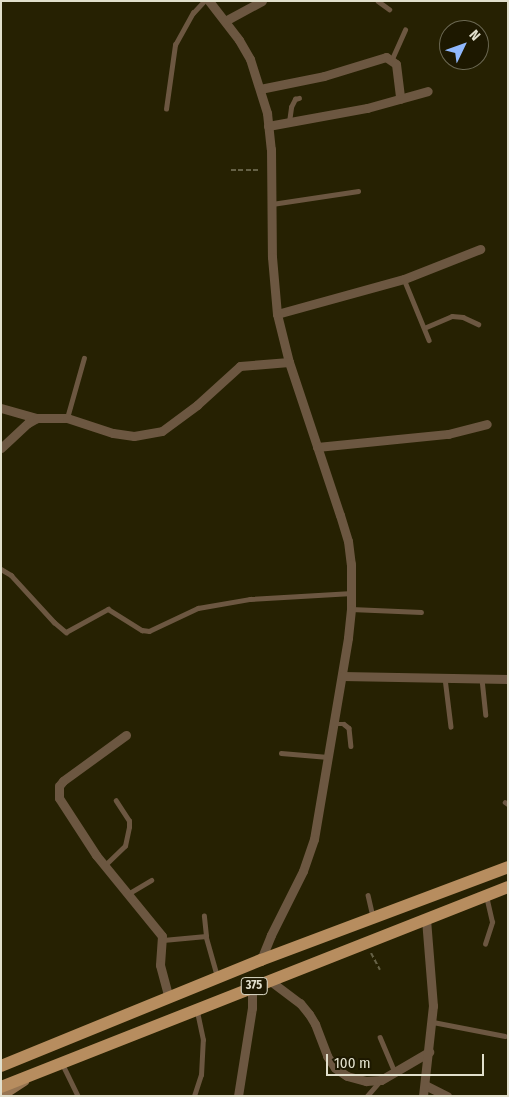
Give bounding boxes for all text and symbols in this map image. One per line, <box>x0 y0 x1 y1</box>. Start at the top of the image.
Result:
north arrow <box>439 20 489 70</box>
text: N <box>466 26 484 44</box>
road number: 375 <box>240 976 268 996</box>
scale bar <box>329 1044 486 1076</box>
text: 100 m <box>334 1054 371 1072</box>

